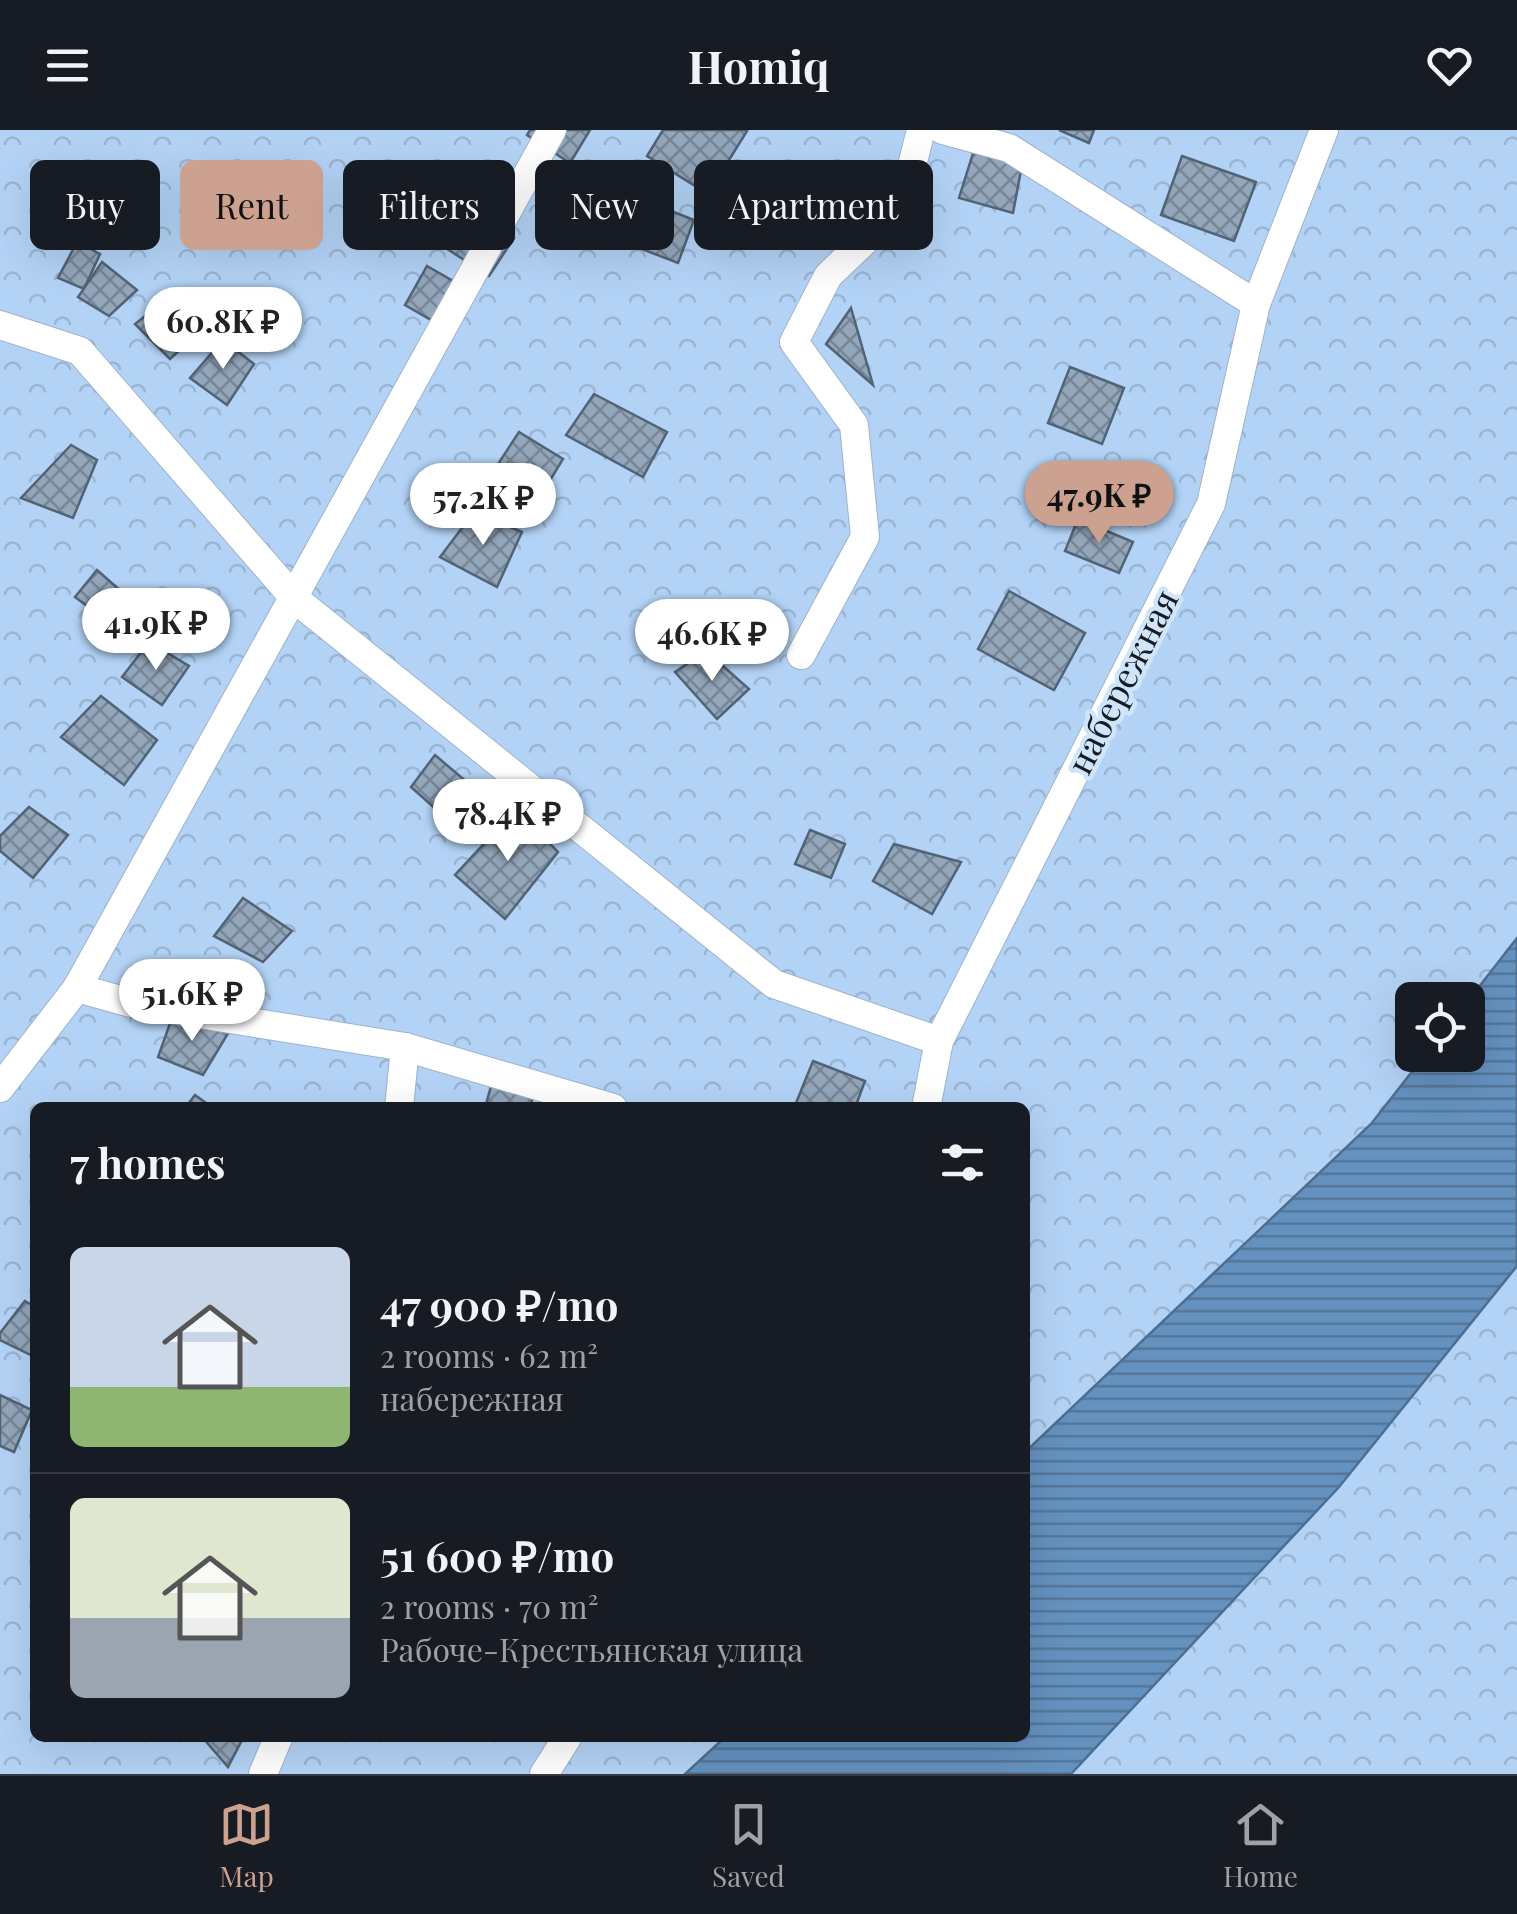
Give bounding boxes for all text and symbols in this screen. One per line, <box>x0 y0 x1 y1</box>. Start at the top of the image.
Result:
text: Homiq <box>688 35 829 95</box>
icon: menu <box>40 38 95 93</box>
icon: heart <box>1422 38 1477 93</box>
chip: Buy <box>30 160 160 250</box>
chip: Rent <box>180 160 323 250</box>
chip: Filters <box>343 160 515 250</box>
chip: New <box>535 160 674 250</box>
chip: Apartment <box>694 160 933 250</box>
pin: 60.8K ₽ <box>131 287 315 372</box>
text: 60.8K ₽ <box>166 298 280 341</box>
pin: 47.9K ₽ <box>1007 461 1191 546</box>
pin: 57.2K ₽ <box>391 463 575 548</box>
text: 47.9K ₽ <box>1047 472 1151 515</box>
text: 57.2K ₽ <box>432 474 534 517</box>
street label: набережная <box>1054 581 1188 781</box>
pin: 41.9K ₽ <box>64 588 248 673</box>
text: 41.9K ₽ <box>104 599 208 642</box>
pin: 46.6K ₽ <box>620 599 804 684</box>
text: 46.6K ₽ <box>657 610 767 653</box>
pin: 78.4K ₽ <box>416 779 600 864</box>
text: 78.4K ₽ <box>455 790 561 833</box>
pin: 51.6K ₽ <box>100 959 284 1044</box>
text: 51.6K ₽ <box>141 970 243 1013</box>
map controls <box>1395 982 1485 1072</box>
button: locate <box>1395 982 1485 1072</box>
text: 7 homes <box>70 1134 225 1190</box>
icon: filters <box>935 1135 990 1190</box>
text: 47 900 ₽/mo <box>380 1276 619 1332</box>
icon: home <box>150 1287 270 1407</box>
text: 2 rooms · 62 m² <box>380 1333 598 1376</box>
text: набережная <box>380 1376 564 1419</box>
text: 51 600 ₽/mo <box>380 1527 614 1583</box>
icon: home <box>150 1538 270 1658</box>
text: 2 rooms · 70 m² <box>380 1584 598 1627</box>
text: Рабоче-Крестьянская улица <box>380 1627 803 1670</box>
tab: Map <box>219 1797 274 1894</box>
tab: Saved <box>712 1797 785 1894</box>
tab: Home <box>1223 1797 1298 1894</box>

